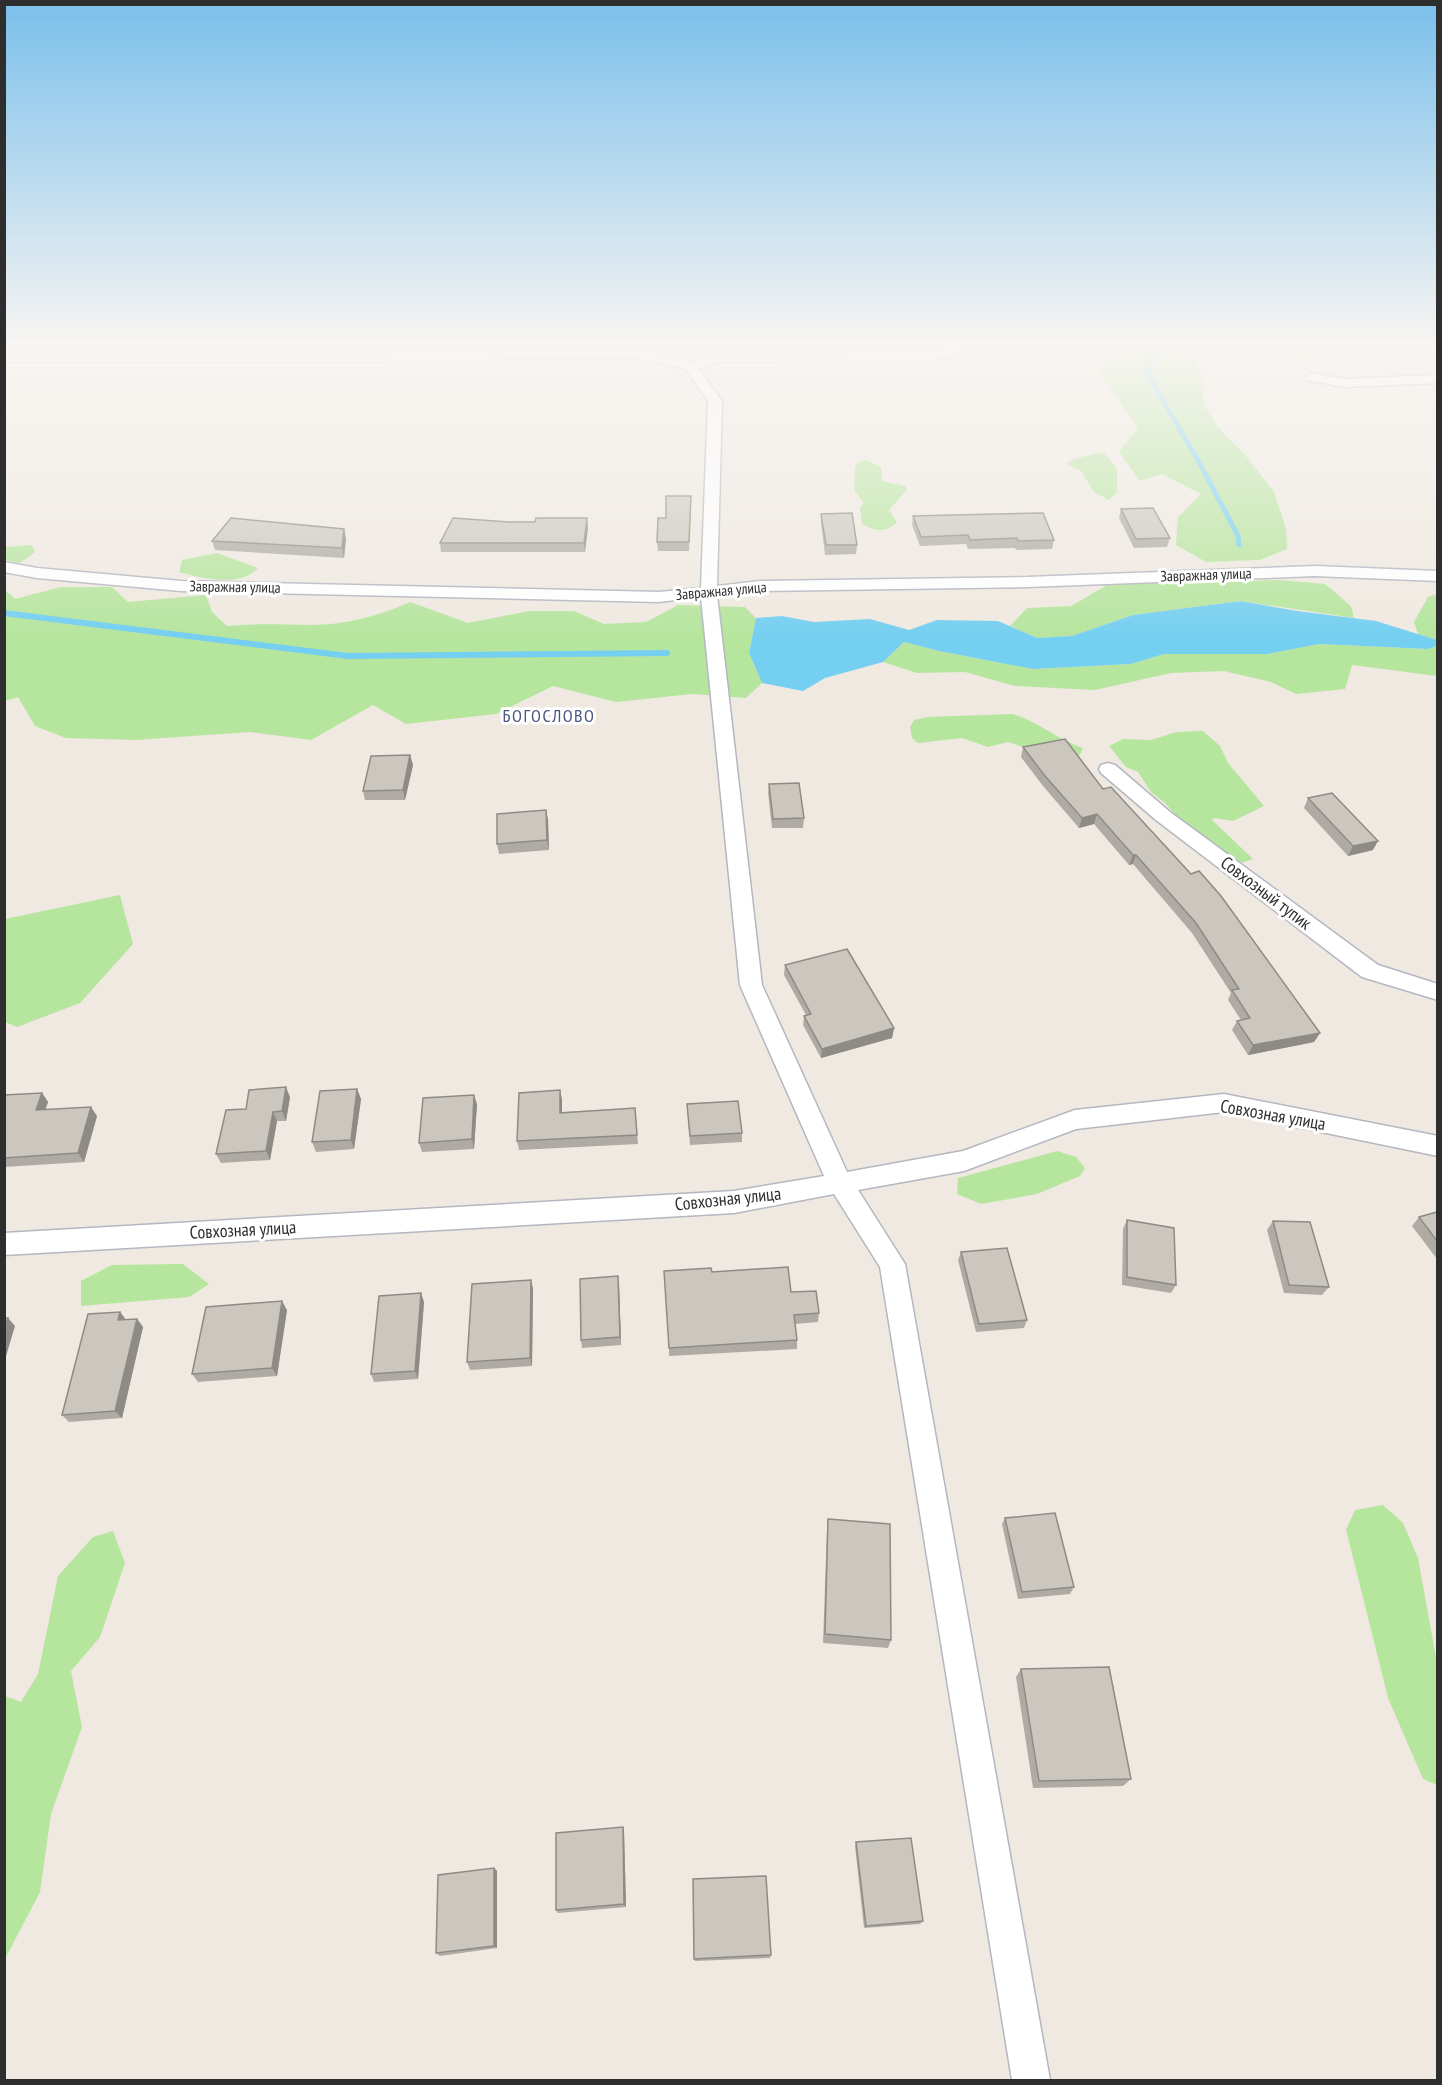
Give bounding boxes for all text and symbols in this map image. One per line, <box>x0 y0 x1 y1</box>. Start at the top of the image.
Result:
street label: Завражная улица <box>1160 563 1252 586</box>
street label: Завражная улица <box>189 576 281 597</box>
street label: Завражная улица <box>675 577 767 604</box>
district label: БОГОСЛОВО <box>503 704 595 727</box>
street label: Совхозный тупик <box>1216 851 1317 934</box>
street label: Совхозная улица <box>1219 1094 1328 1135</box>
street label: Совхозная улица <box>674 1181 782 1216</box>
street label: Совхозная улица <box>189 1215 297 1244</box>

